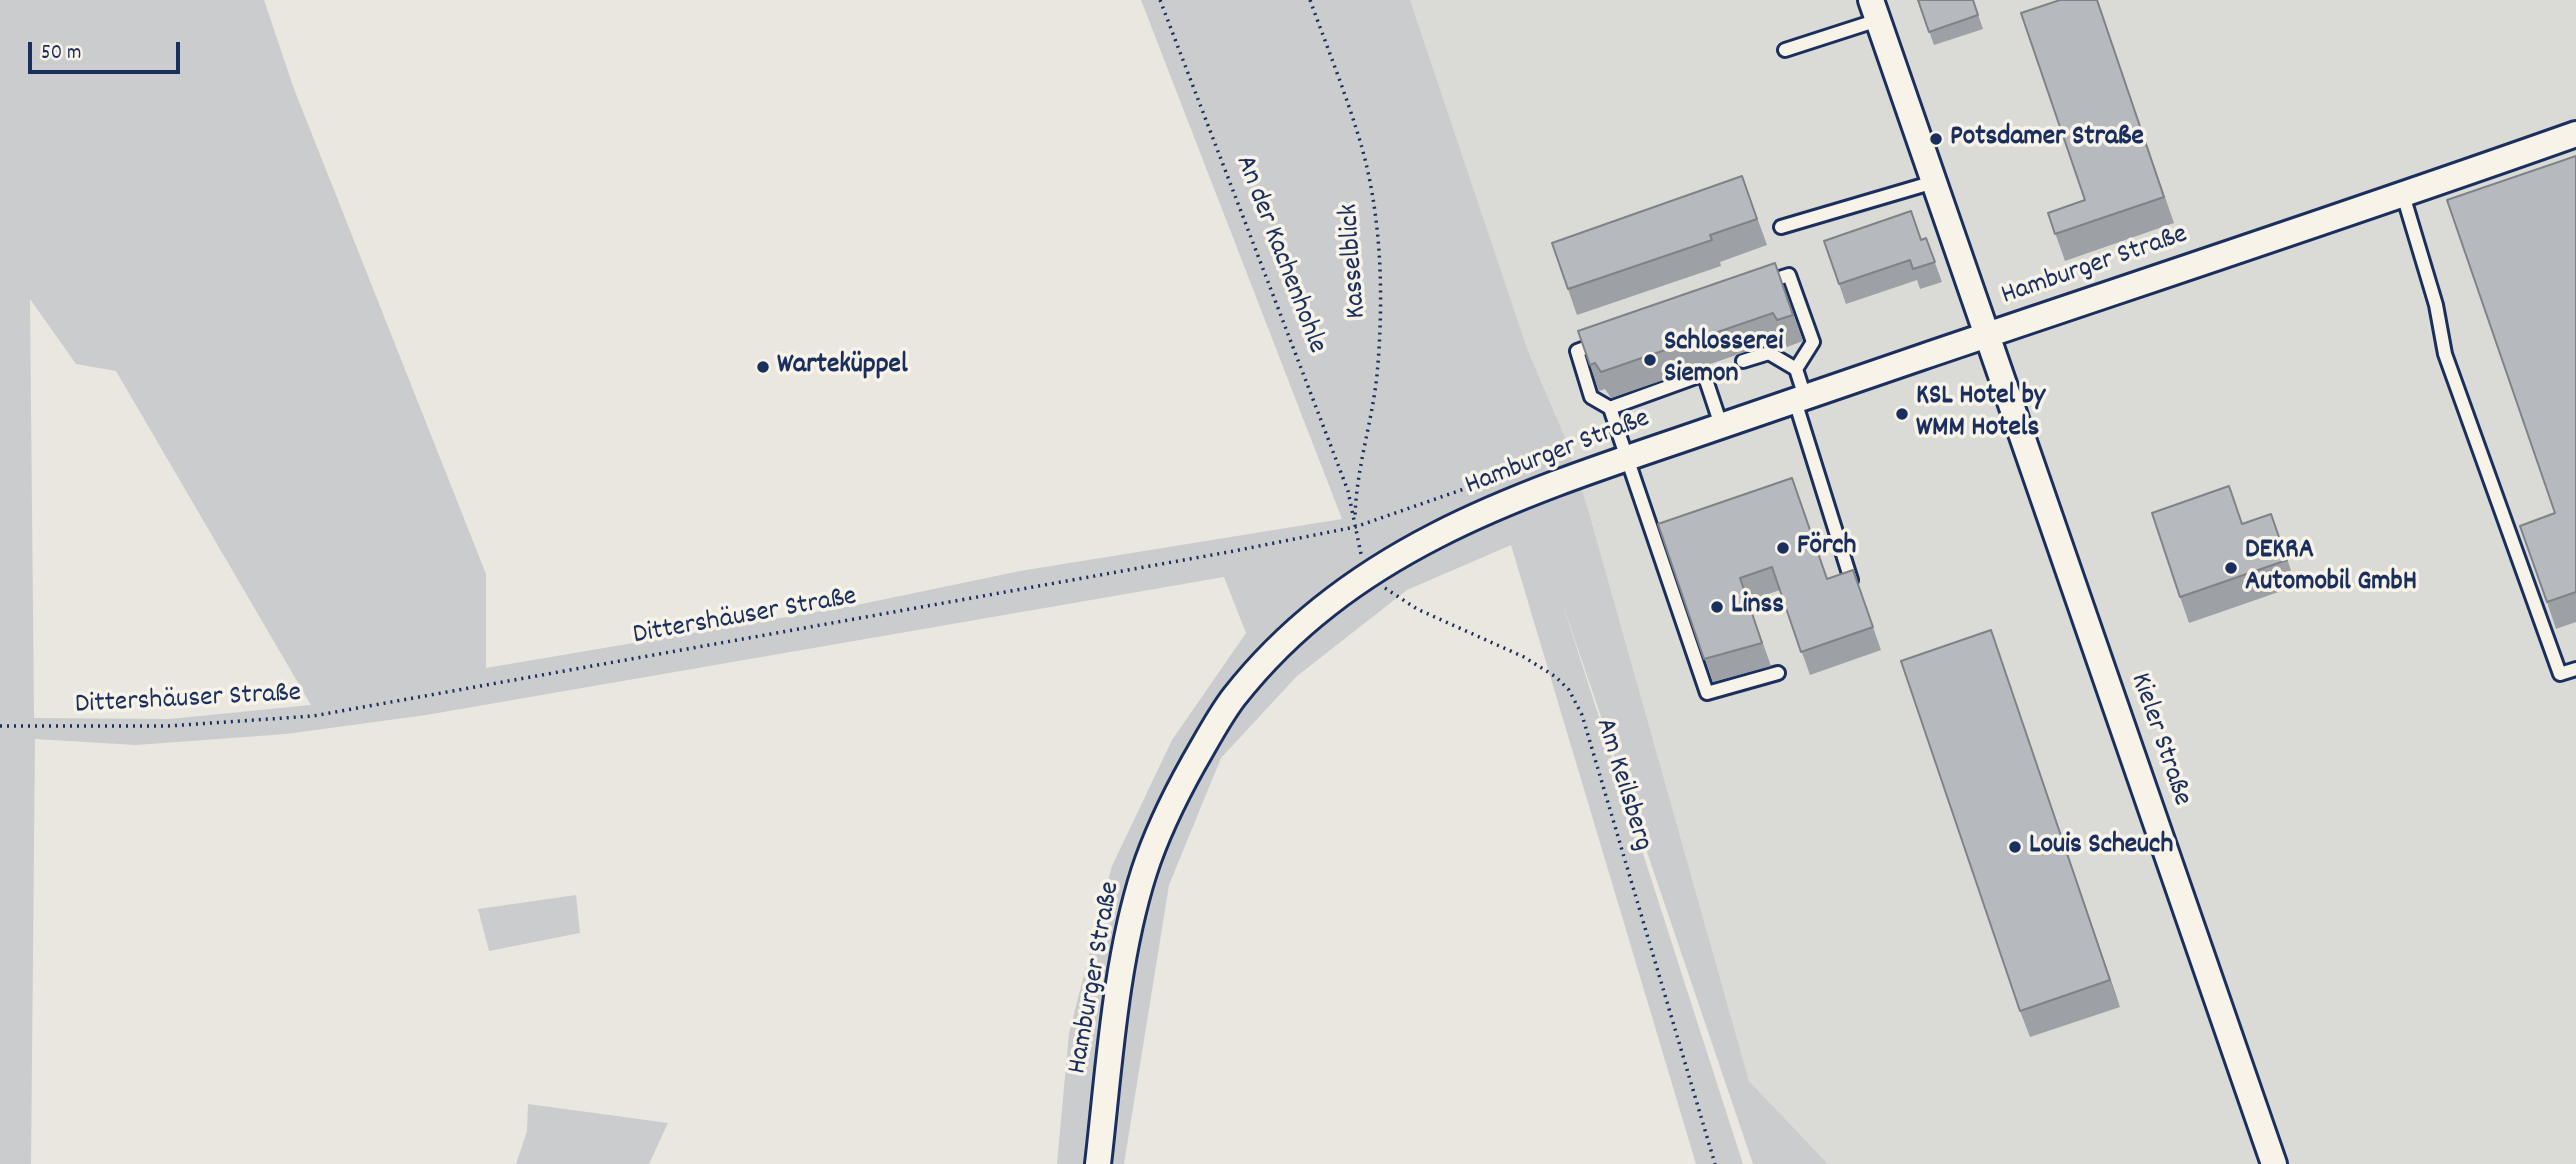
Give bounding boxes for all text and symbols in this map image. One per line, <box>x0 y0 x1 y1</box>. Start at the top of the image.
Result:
scale bar <box>32 28 184 72</box>
text: 50 m <box>41 39 81 69</box>
place label: Potsdamer Straße <box>1950 122 2144 156</box>
marker: Potsdamer Straße <box>1928 131 1944 147</box>
street label: An der Kachenhohle <box>1226 151 1332 359</box>
street label: Kasselblick <box>1334 202 1376 320</box>
street label: Hamburger Straße <box>1998 219 2192 315</box>
place label: Schlosserei Siemon <box>1664 327 1783 393</box>
place label: Warteküppel <box>777 350 908 384</box>
marker: Schlosserei Siemon <box>1642 352 1658 368</box>
marker: Warteküppel <box>755 359 771 375</box>
place label: KSL Hotel by WMM Hotels <box>1916 381 2045 447</box>
street label: Hamburger Straße <box>1461 403 1655 505</box>
marker: KSL Hotel by WMM Hotels <box>1894 406 1910 422</box>
place label: Förch <box>1797 531 1856 565</box>
place label: DEKRA Automobil GmbH <box>2245 535 2417 601</box>
marker: Förch <box>1775 540 1791 556</box>
marker: DEKRA Automobil GmbH <box>2223 560 2239 576</box>
street label: Dittershäuser Straße <box>631 582 859 654</box>
place label: Linss <box>1731 590 1784 624</box>
marker: Linss <box>1709 599 1725 615</box>
street label: Kieler Straße <box>2121 669 2197 811</box>
street label: Dittershäuser Straße <box>74 678 302 724</box>
street label: Am Keilsberg <box>1586 715 1658 855</box>
place label: Louis Scheuch <box>2029 830 2173 864</box>
marker: Louis Scheuch <box>2007 839 2023 855</box>
street label: Hamburger Straße <box>1063 879 1129 1077</box>

